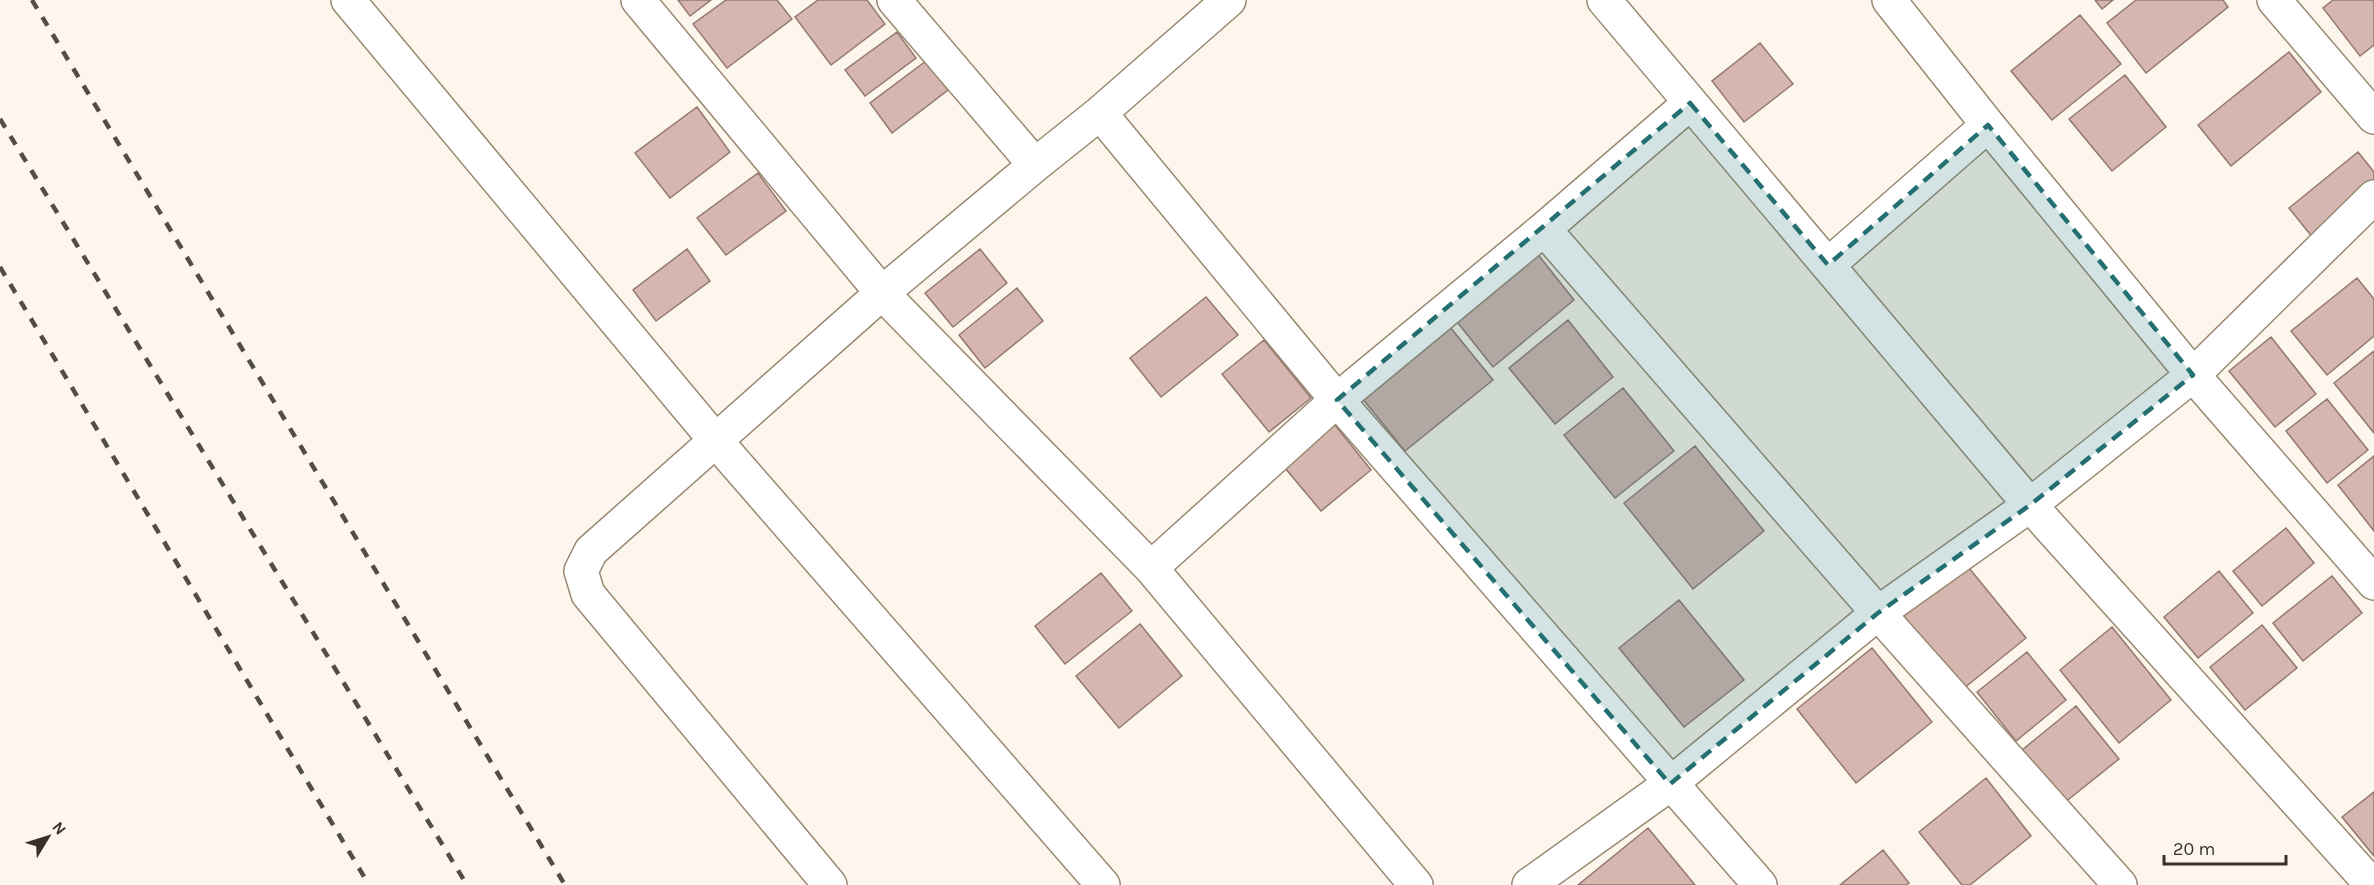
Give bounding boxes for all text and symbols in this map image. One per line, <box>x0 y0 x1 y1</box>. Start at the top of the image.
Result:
north arrow <box>18 807 78 867</box>
text: N <box>48 818 70 838</box>
scale bar <box>2164 828 2286 866</box>
text: 20 m <box>2173 838 2215 860</box>

